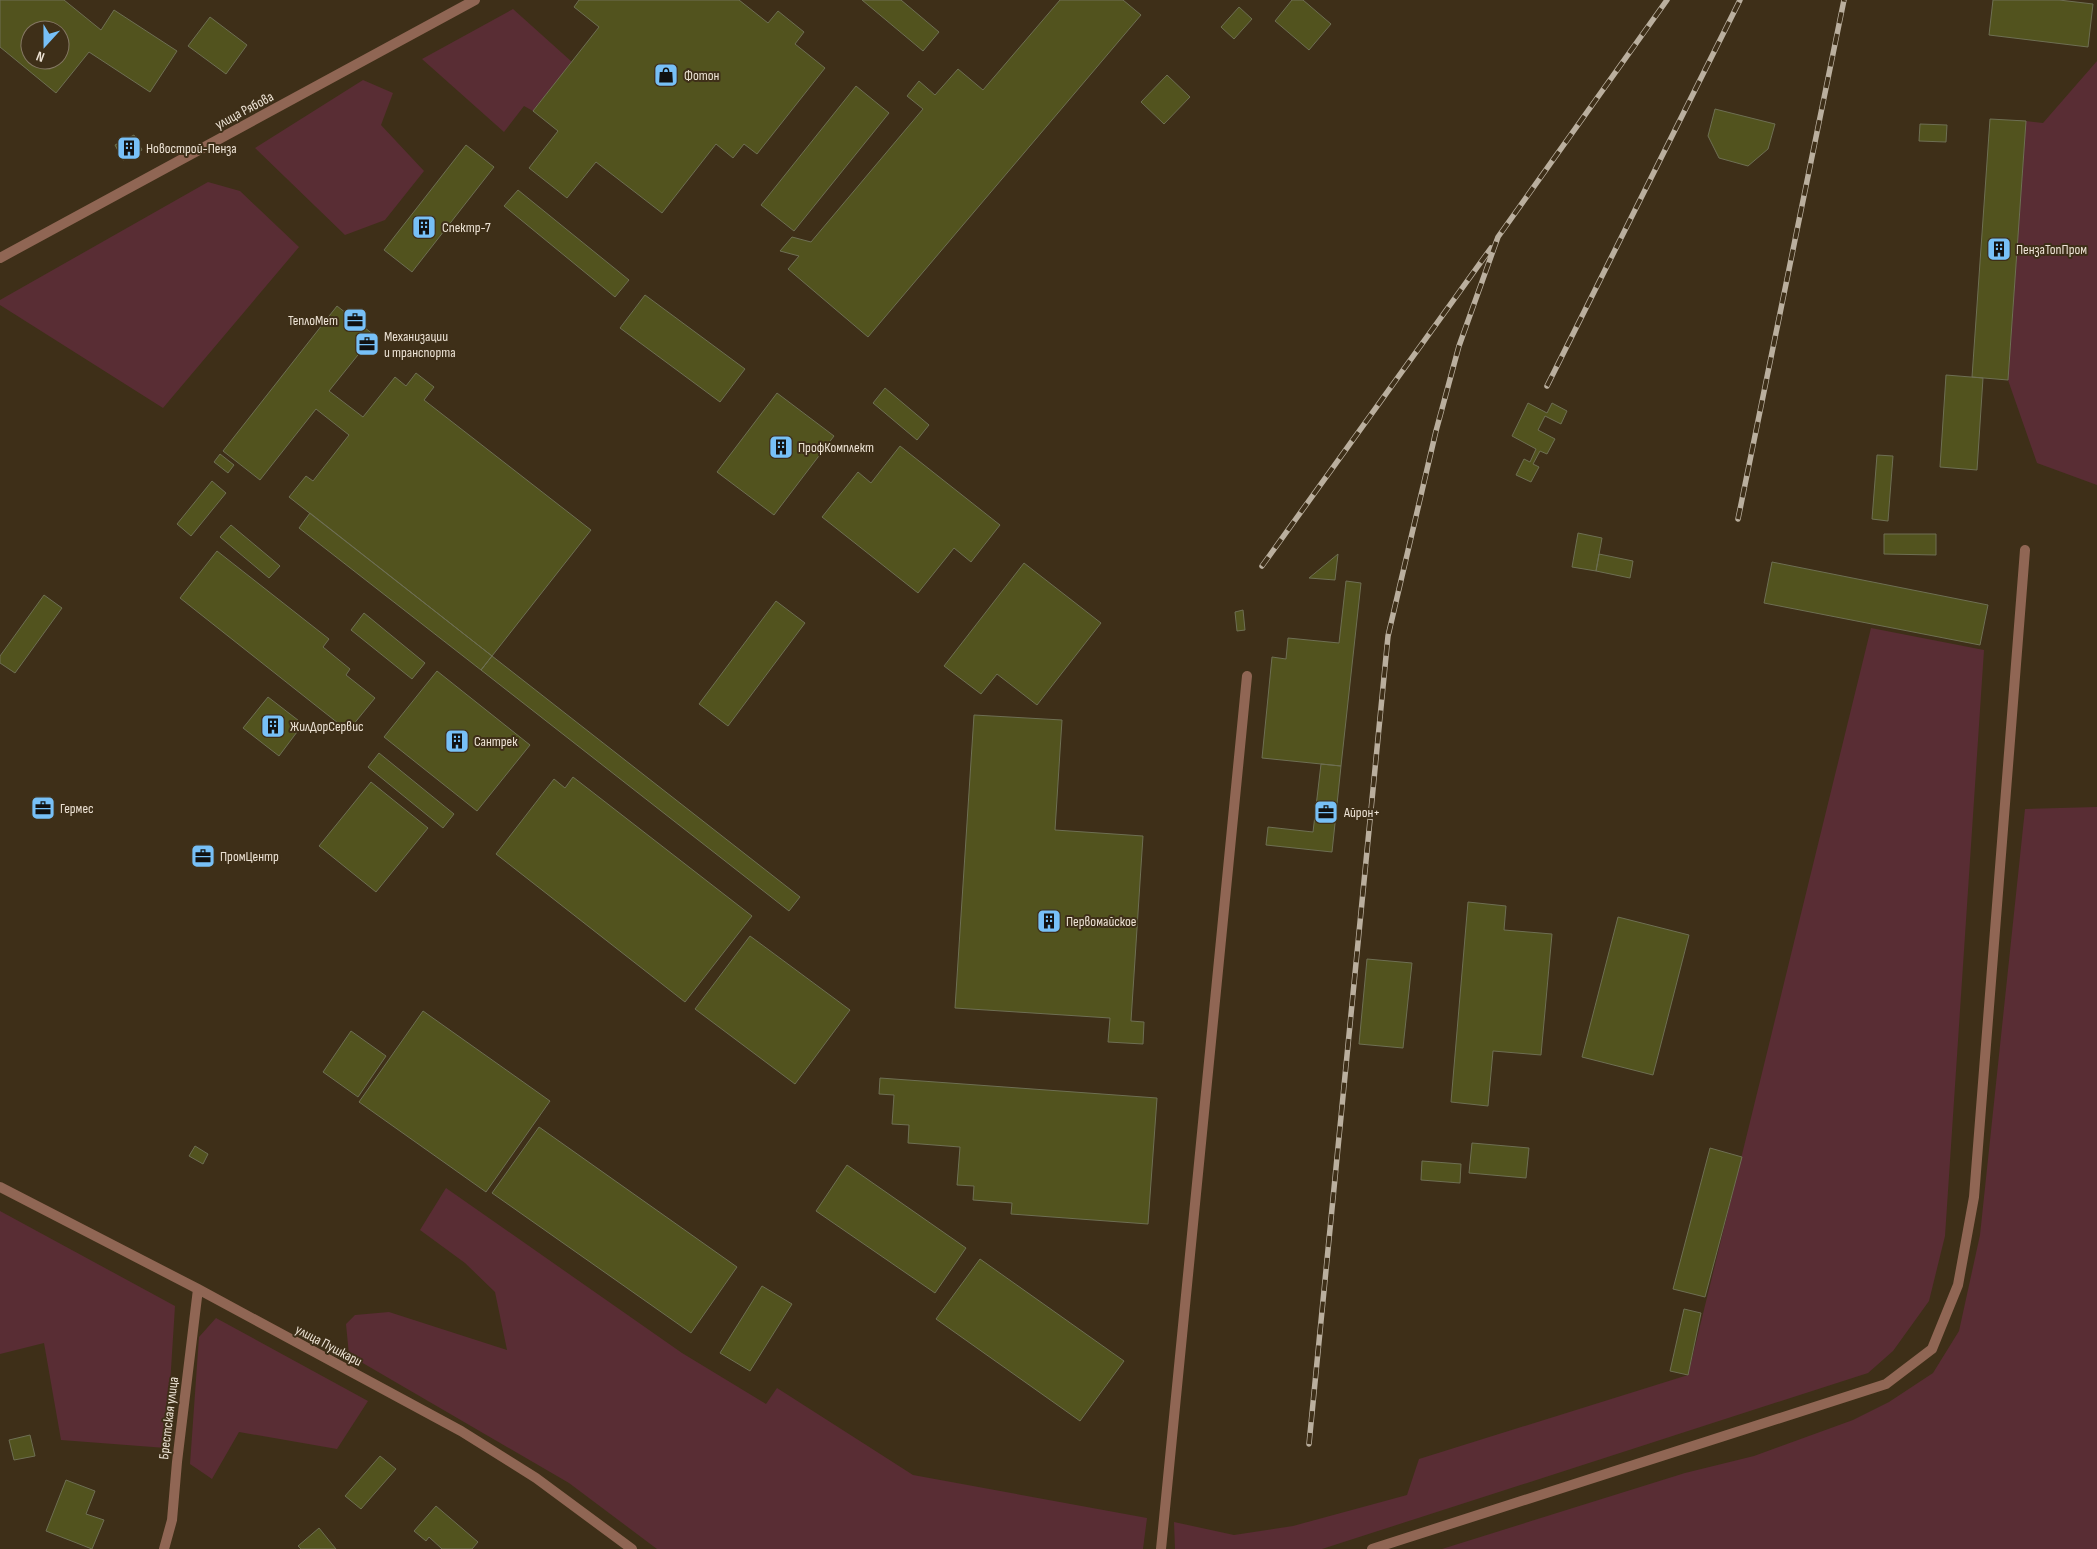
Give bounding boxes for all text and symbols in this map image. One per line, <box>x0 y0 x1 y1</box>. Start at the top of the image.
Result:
north arrow <box>20 20 70 70</box>
text: N <box>34 47 47 66</box>
shop icon: Фотон <box>653 62 679 88</box>
place label: Фотон <box>684 67 719 84</box>
street label: улица Рябова <box>212 88 276 133</box>
building icon: Новострой-Пенза <box>116 135 142 161</box>
place label: Новострой-Пенза <box>146 140 237 157</box>
building icon: Спектр-7 <box>411 214 437 240</box>
place label: Спектр-7 <box>442 219 491 236</box>
building icon: ПензаТопПром <box>1986 236 2012 262</box>
place label: ПензаТопПром <box>2016 241 2087 258</box>
office icon: ТеплоМет <box>342 307 368 333</box>
place label: ТеплоМет <box>288 312 338 329</box>
place label: Механизации и транспорта <box>384 328 456 361</box>
office icon: Механизации и транспорта <box>354 331 380 357</box>
building icon: ПрофКомплект <box>768 434 794 460</box>
place label: ПрофКомплект <box>798 439 874 456</box>
building icon: ЖилДорСервис <box>260 713 286 739</box>
place label: ЖилДорСервис <box>290 718 364 735</box>
building icon: Сантрек <box>444 728 470 754</box>
place label: Сантрек <box>474 733 518 750</box>
office icon: Гермес <box>30 795 56 821</box>
office icon: Айрон+ <box>1313 799 1339 825</box>
place label: Гермес <box>60 800 94 817</box>
place label: Айрон+ <box>1343 804 1380 821</box>
office icon: ПромЦентр <box>190 843 216 869</box>
place label: ПромЦентр <box>220 848 279 865</box>
building icon: Первомайское <box>1036 908 1062 934</box>
place label: Первомайское <box>1066 913 1136 930</box>
street label: улица Пушкари <box>292 1321 365 1370</box>
street label: Брестская улица <box>155 1376 182 1460</box>

